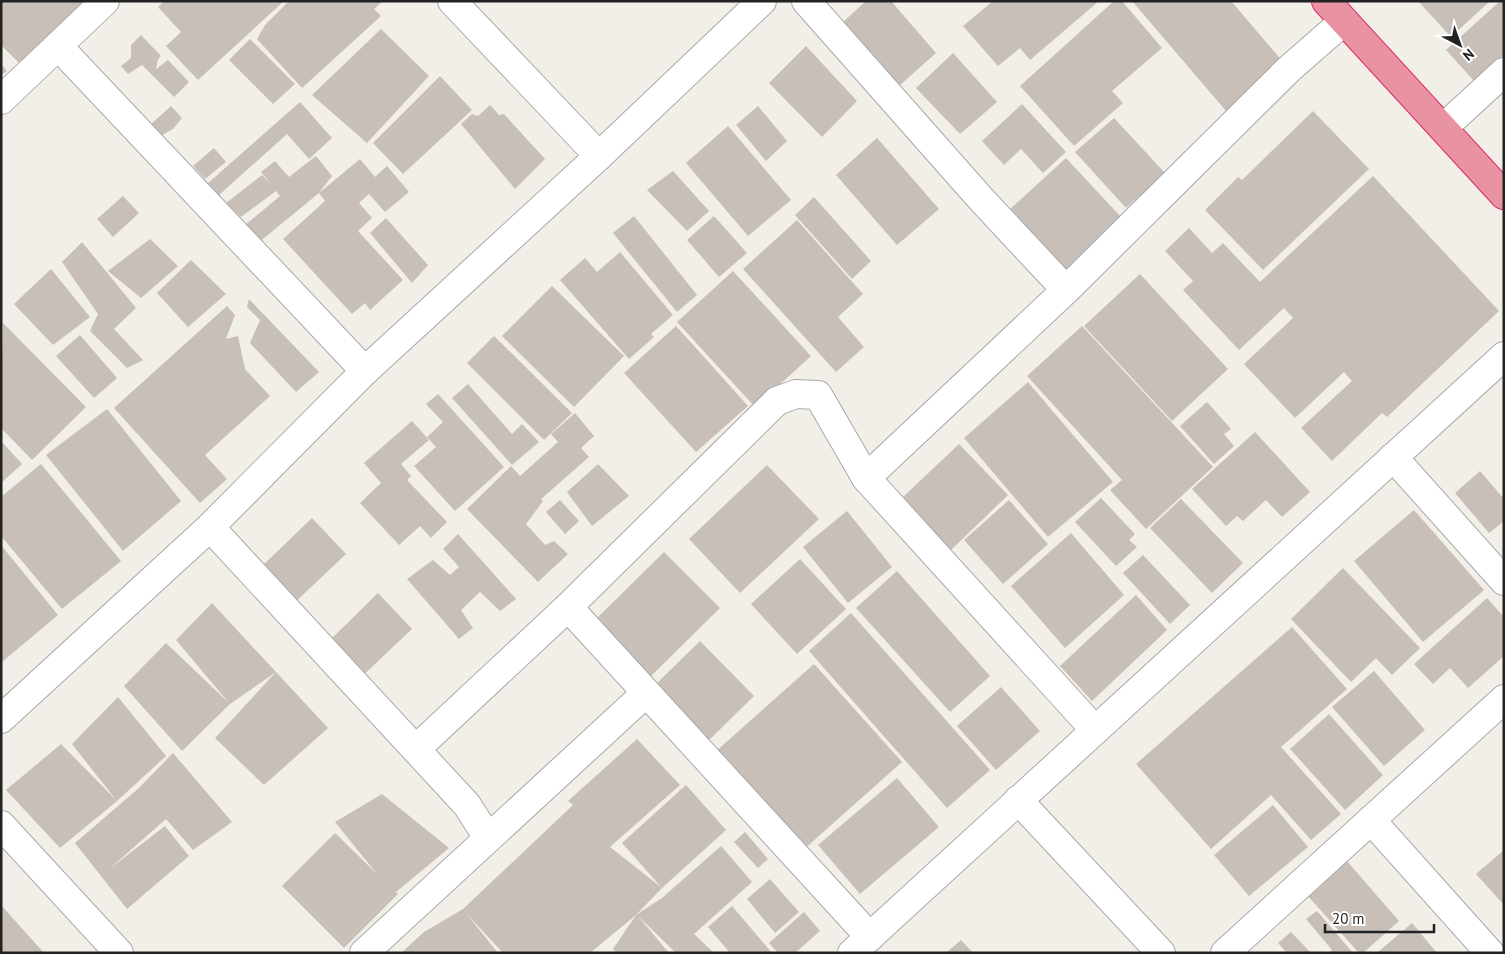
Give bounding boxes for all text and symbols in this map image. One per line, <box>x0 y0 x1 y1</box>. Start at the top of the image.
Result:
north arrow <box>1435 20 1485 70</box>
text: N <box>1459 45 1478 65</box>
scale bar <box>1325 902 1434 934</box>
text: 20 m <box>1332 909 1365 928</box>

